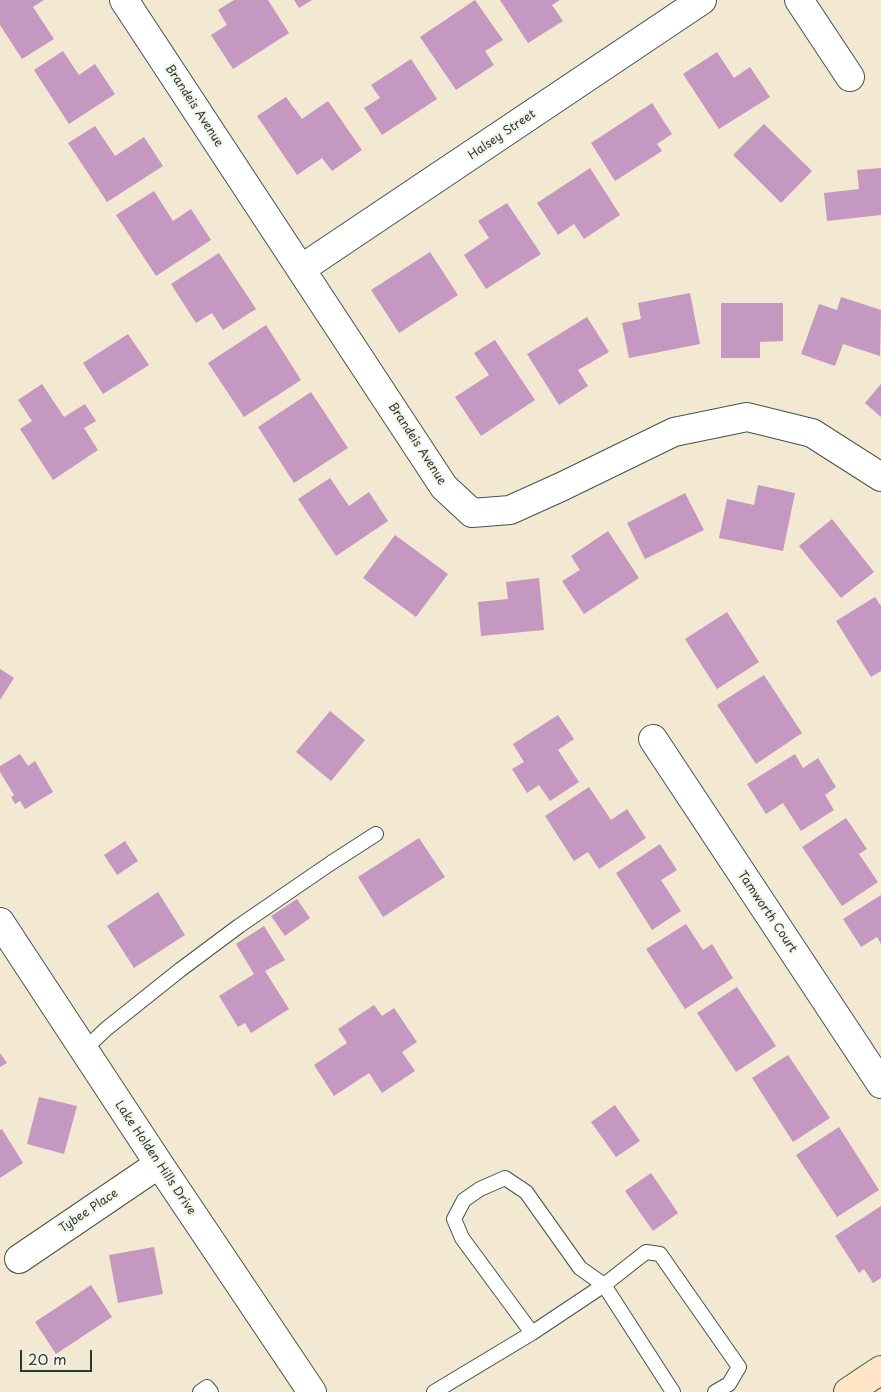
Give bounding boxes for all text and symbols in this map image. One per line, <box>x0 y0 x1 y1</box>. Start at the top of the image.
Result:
street label: Brandeis Avenue <box>162 62 226 150</box>
street label: Halsey Street <box>466 107 538 163</box>
street label: Brandeis Avenue <box>385 400 449 488</box>
street label: Tamworth Court <box>734 868 800 956</box>
street label: Lake Holden Hills Drive <box>112 1098 198 1218</box>
street label: Tybee Place <box>57 1186 121 1236</box>
scale bar <box>22 1340 95 1372</box>
text: 20 m <box>28 1347 67 1370</box>

